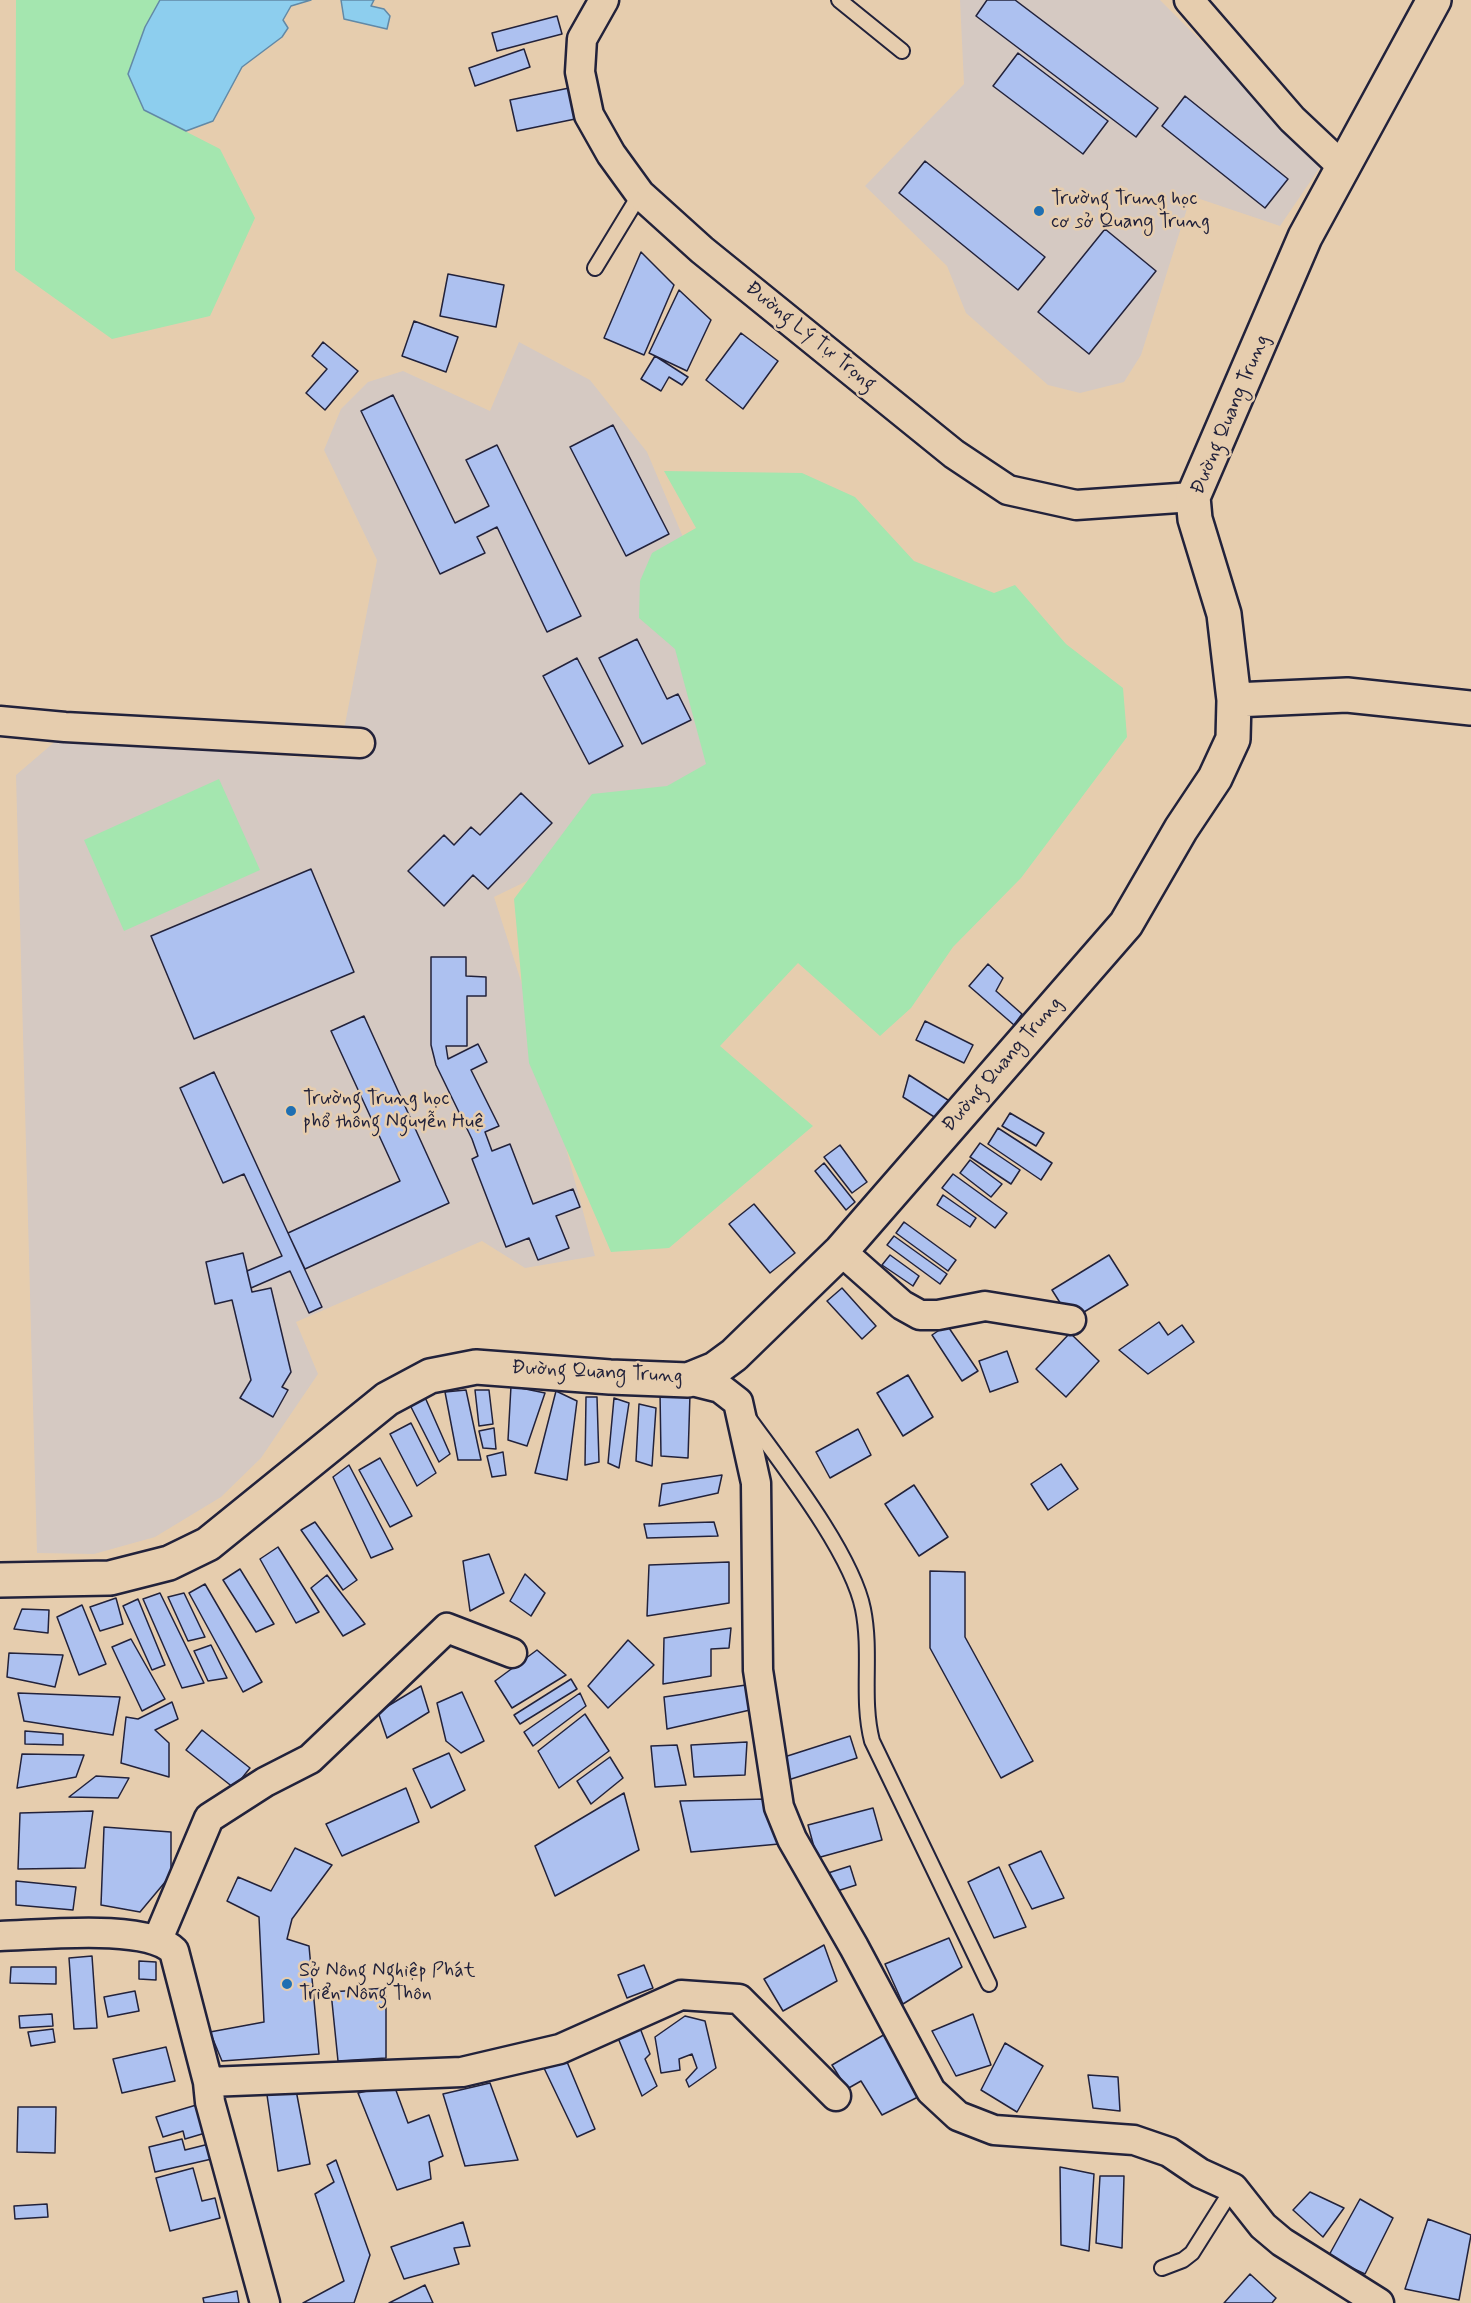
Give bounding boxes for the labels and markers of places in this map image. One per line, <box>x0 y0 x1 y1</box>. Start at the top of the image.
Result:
place label: Trường Trung học cơ sở Quang Trung <box>1051 188 1210 235</box>
marker: Trường Trung học cơ sở Quang Trung <box>1032 204 1046 218</box>
place label: Trường Trung học phổ thông Nguyễn Huệ <box>303 1088 484 1135</box>
marker: Trường Trung học phổ thông Nguyễn Huệ <box>284 1104 298 1118</box>
place label: Sở Nông Nghiệp Phát Triển Nông Thôn <box>299 1960 476 2007</box>
marker: Sở Nông Nghiệp Phát Triển Nông Thôn <box>280 1977 294 1991</box>

